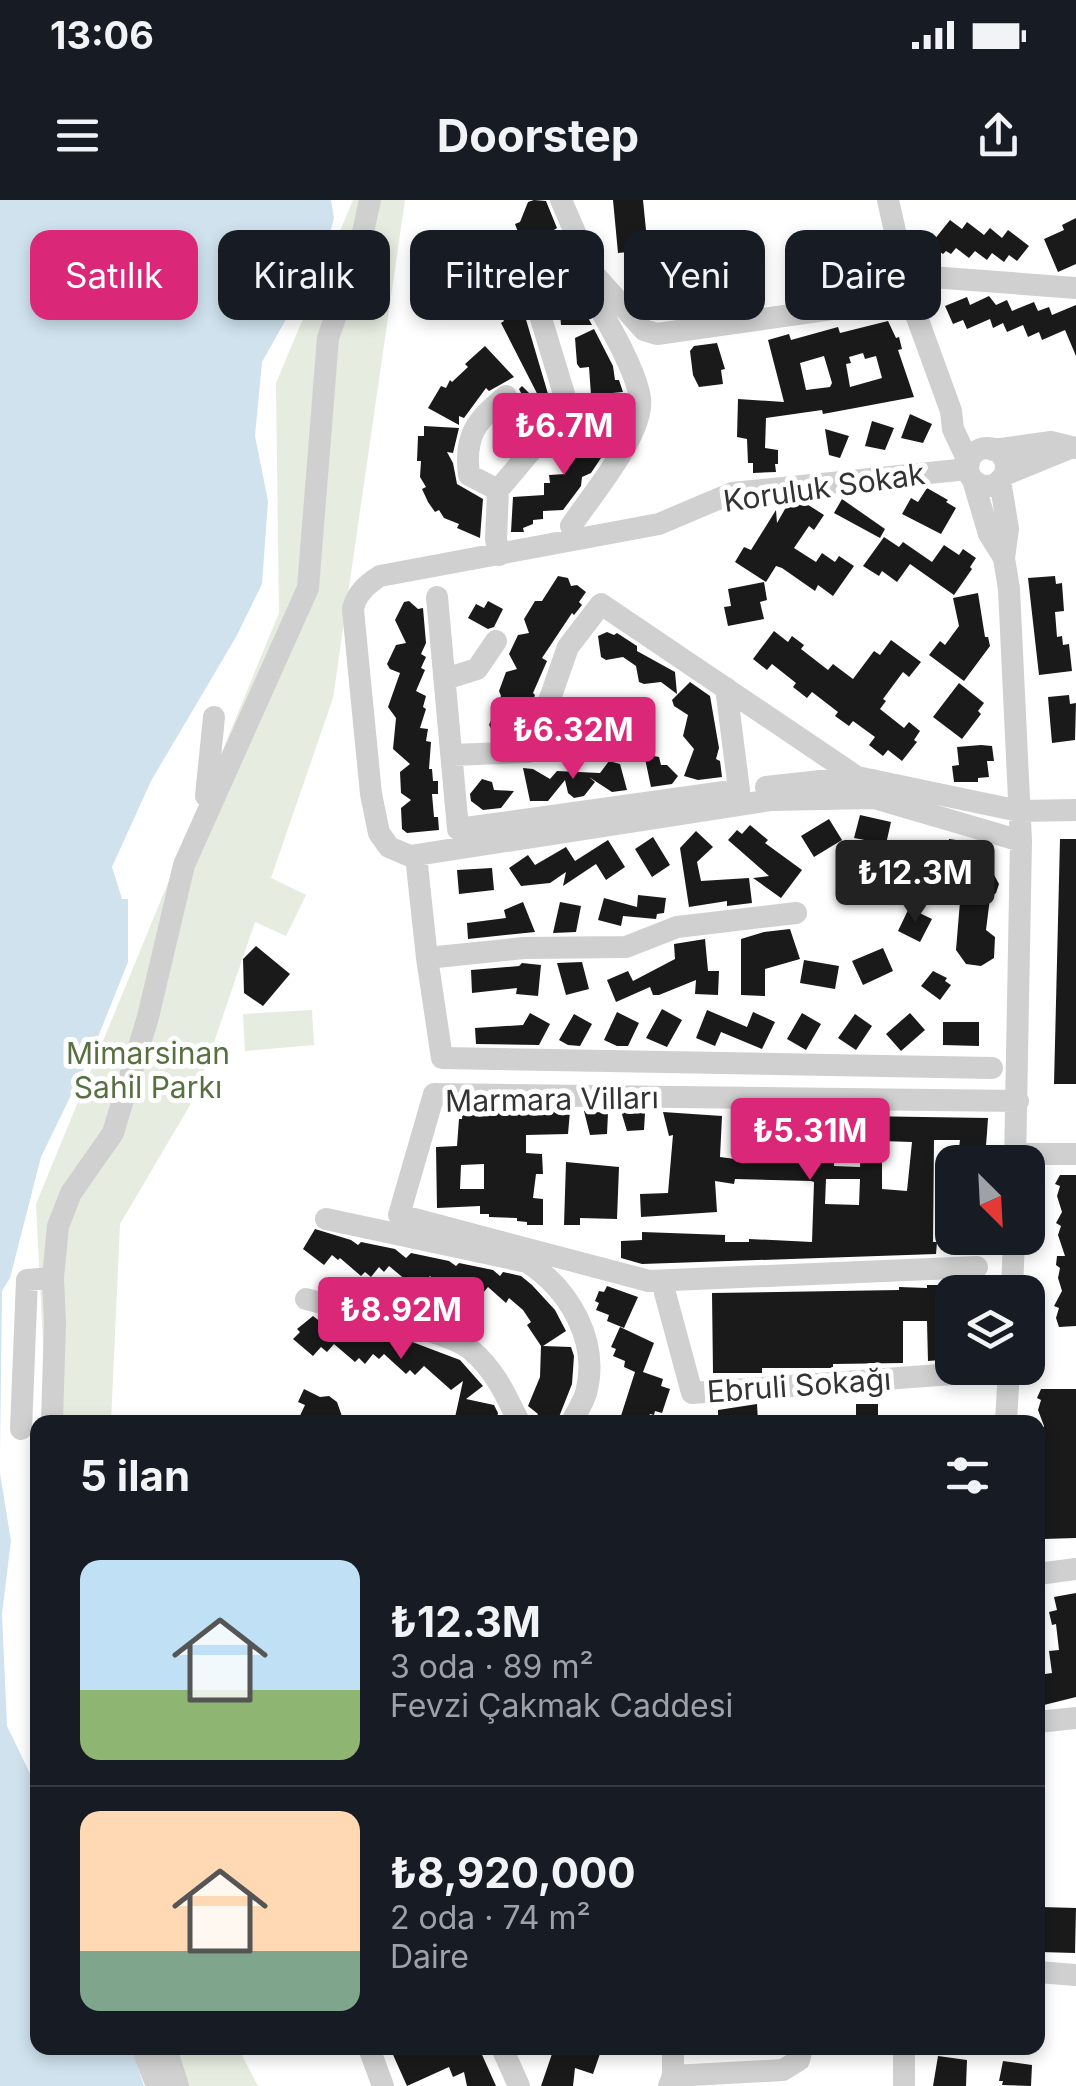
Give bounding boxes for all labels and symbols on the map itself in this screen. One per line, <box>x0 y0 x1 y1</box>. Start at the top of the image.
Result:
pin: ₺6.7M <box>494 393 634 478</box>
street label: Koruluk Sokak <box>721 455 927 519</box>
pin: ₺6.32M <box>492 697 654 782</box>
pin: ₺12.3M <box>834 840 996 925</box>
park label: Mimarsinan Sahil Parkı <box>66 1035 230 1105</box>
street label: Marmara Vilları <box>445 1079 659 1119</box>
pin: ₺5.31M <box>729 1098 891 1183</box>
north arrow <box>935 1145 1045 1255</box>
pin: ₺8.92M <box>320 1277 482 1362</box>
street label: Ebruli Sokağı <box>706 1361 892 1409</box>

